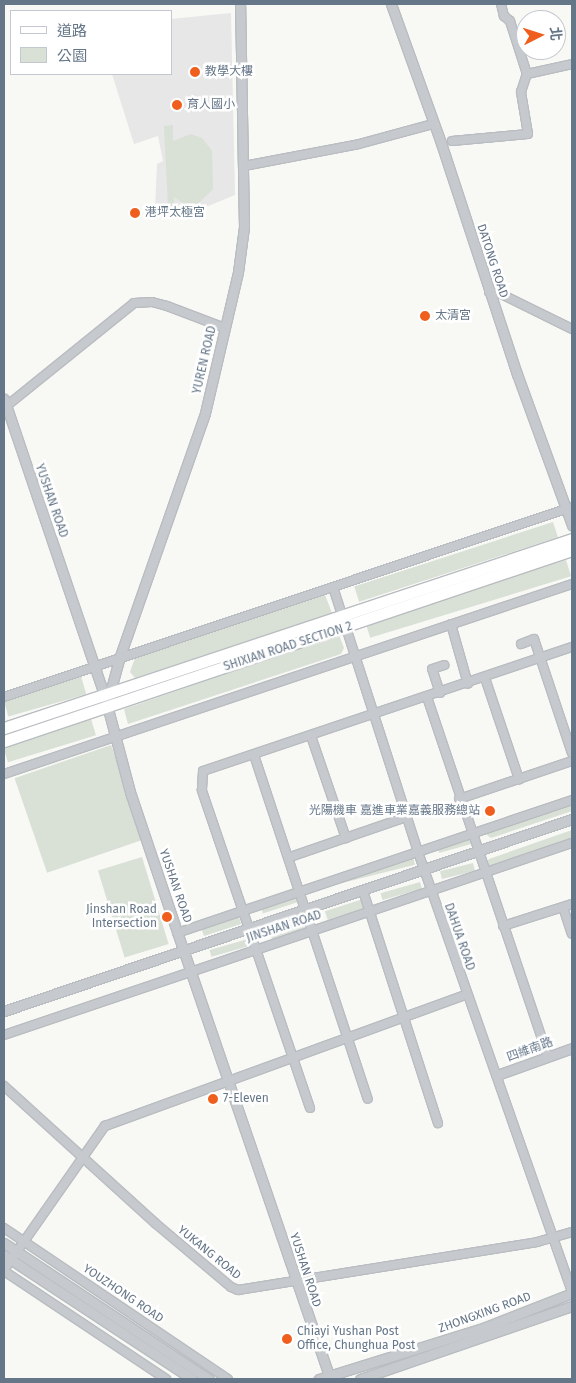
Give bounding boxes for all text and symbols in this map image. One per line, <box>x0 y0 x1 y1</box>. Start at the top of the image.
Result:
legend <box>10 10 172 75</box>
north arrow <box>516 10 566 60</box>
text: 道路 <box>57 22 87 40</box>
text: 北 <box>546 26 565 41</box>
text: 公園 <box>57 47 87 65</box>
place label: 教學大樓 <box>205 65 253 79</box>
marker: 教學大樓 <box>189 66 201 78</box>
place label: 育人國小 <box>187 98 235 112</box>
marker: 育人國小 <box>171 99 183 111</box>
place label: 港坪太極宮 <box>145 206 205 220</box>
marker: 港坪太極宮 <box>129 207 141 219</box>
street label: DATONG ROAD <box>473 222 511 300</box>
place label: 太清宮 <box>435 309 471 323</box>
marker: 太清宮 <box>419 310 431 322</box>
street label: YUREN ROAD <box>190 325 220 395</box>
street label: YUSHAN ROAD <box>32 462 70 540</box>
street label: SHIXIAN ROAD SECTION 2 <box>222 619 354 675</box>
place label: 光陽機車 嘉進車業嘉義服務總站 <box>309 804 480 818</box>
marker: 光陽機車 嘉進車業嘉義服務總站 <box>484 805 496 817</box>
street label: YUSHAN ROAD <box>156 847 194 925</box>
street label: DAHUA ROAD <box>441 901 477 973</box>
place label: Jinshan Road Intersection <box>86 903 157 931</box>
street label: JINSHAN ROAD <box>245 908 323 946</box>
marker: Jinshan Road Intersection <box>161 911 173 923</box>
street label: 四維南路 <box>505 1035 555 1065</box>
place label: 7-Eleven <box>223 1092 269 1106</box>
marker: 7-Eleven <box>207 1093 219 1105</box>
street label: YUKANG ROAD <box>174 1223 244 1283</box>
street label: YUSHAN ROAD <box>286 1231 324 1309</box>
street label: YOUZHONG ROAD <box>80 1262 166 1326</box>
street label: ZHONGXING ROAD <box>437 1290 533 1336</box>
place label: Chiayi Yushan Post Office, Chunghua Post <box>297 1325 415 1353</box>
marker: Chiayi Yushan Post Office, Chunghua Post <box>281 1333 293 1345</box>

